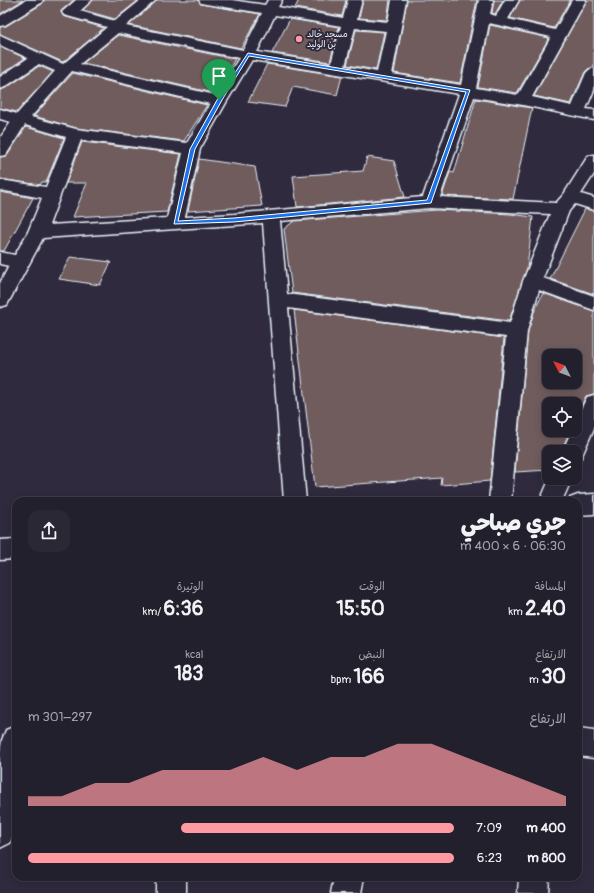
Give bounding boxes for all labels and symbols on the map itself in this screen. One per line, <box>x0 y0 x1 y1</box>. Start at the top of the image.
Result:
place label: مسجد خالد بن الوليد <box>307 29 348 50</box>
marker: مسجد خالد بن الوليد <box>294 34 304 44</box>
pin <box>202 59 236 100</box>
north arrow <box>542 349 582 389</box>

